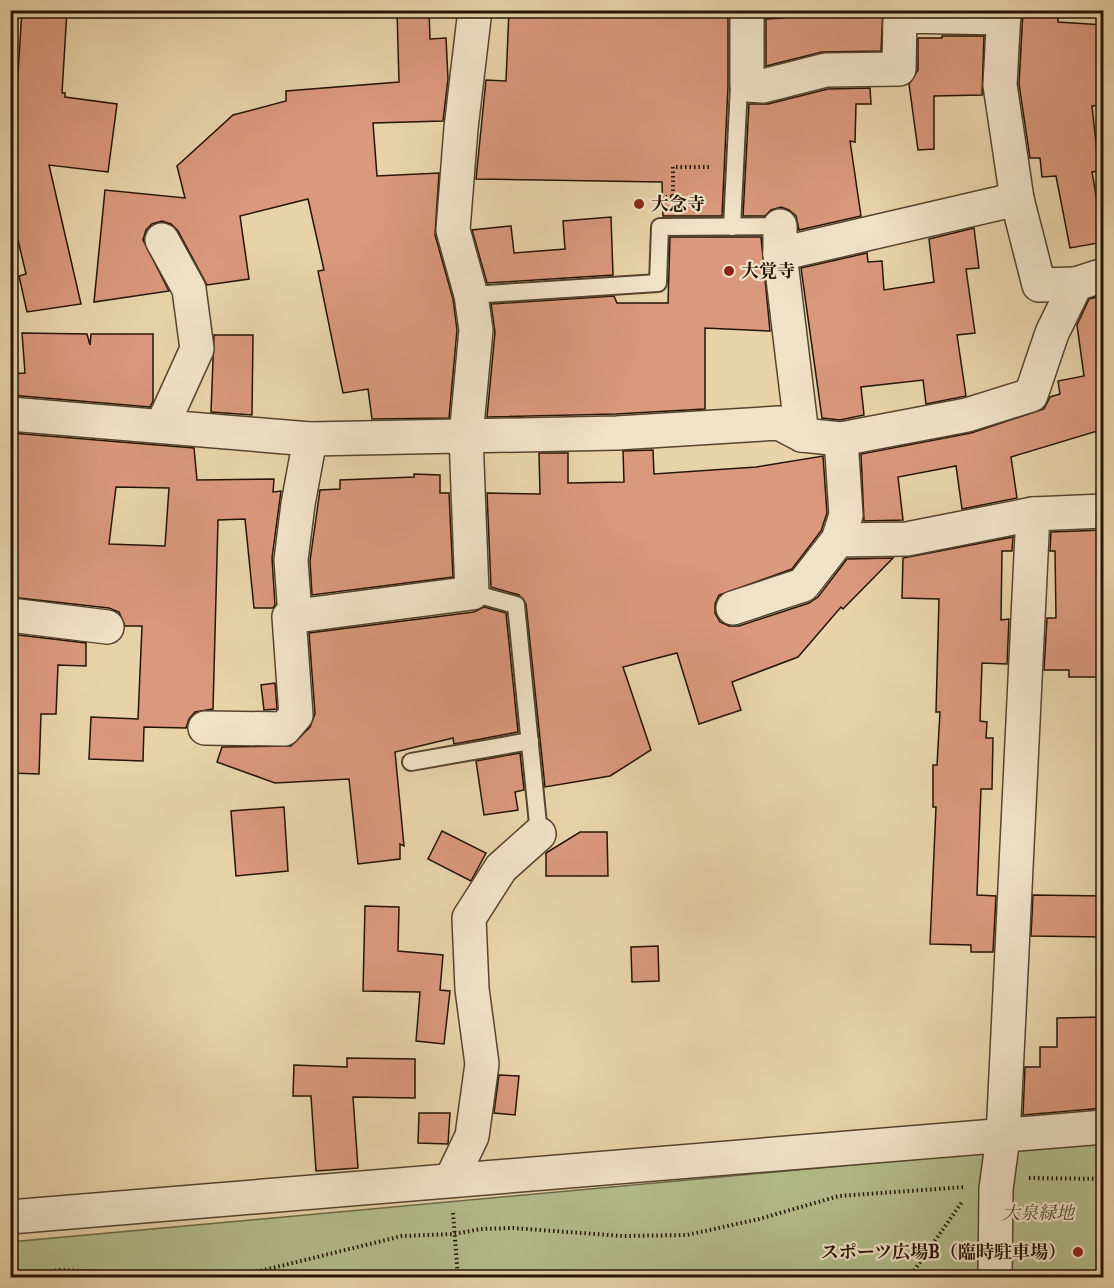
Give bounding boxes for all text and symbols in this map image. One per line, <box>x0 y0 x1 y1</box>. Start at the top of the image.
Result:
place label: 大念寺 <box>651 193 705 215</box>
marker: 大念寺 <box>632 197 646 211</box>
place label: 大覚寺 <box>741 260 795 282</box>
marker: 大覚寺 <box>722 264 736 278</box>
park label: 大泉緑地 <box>1002 1202 1076 1224</box>
place label: スポーツ広場B（臨時駐車場） <box>821 1241 1066 1263</box>
marker: スポーツ広場B（臨時駐車場） <box>1071 1245 1085 1259</box>

